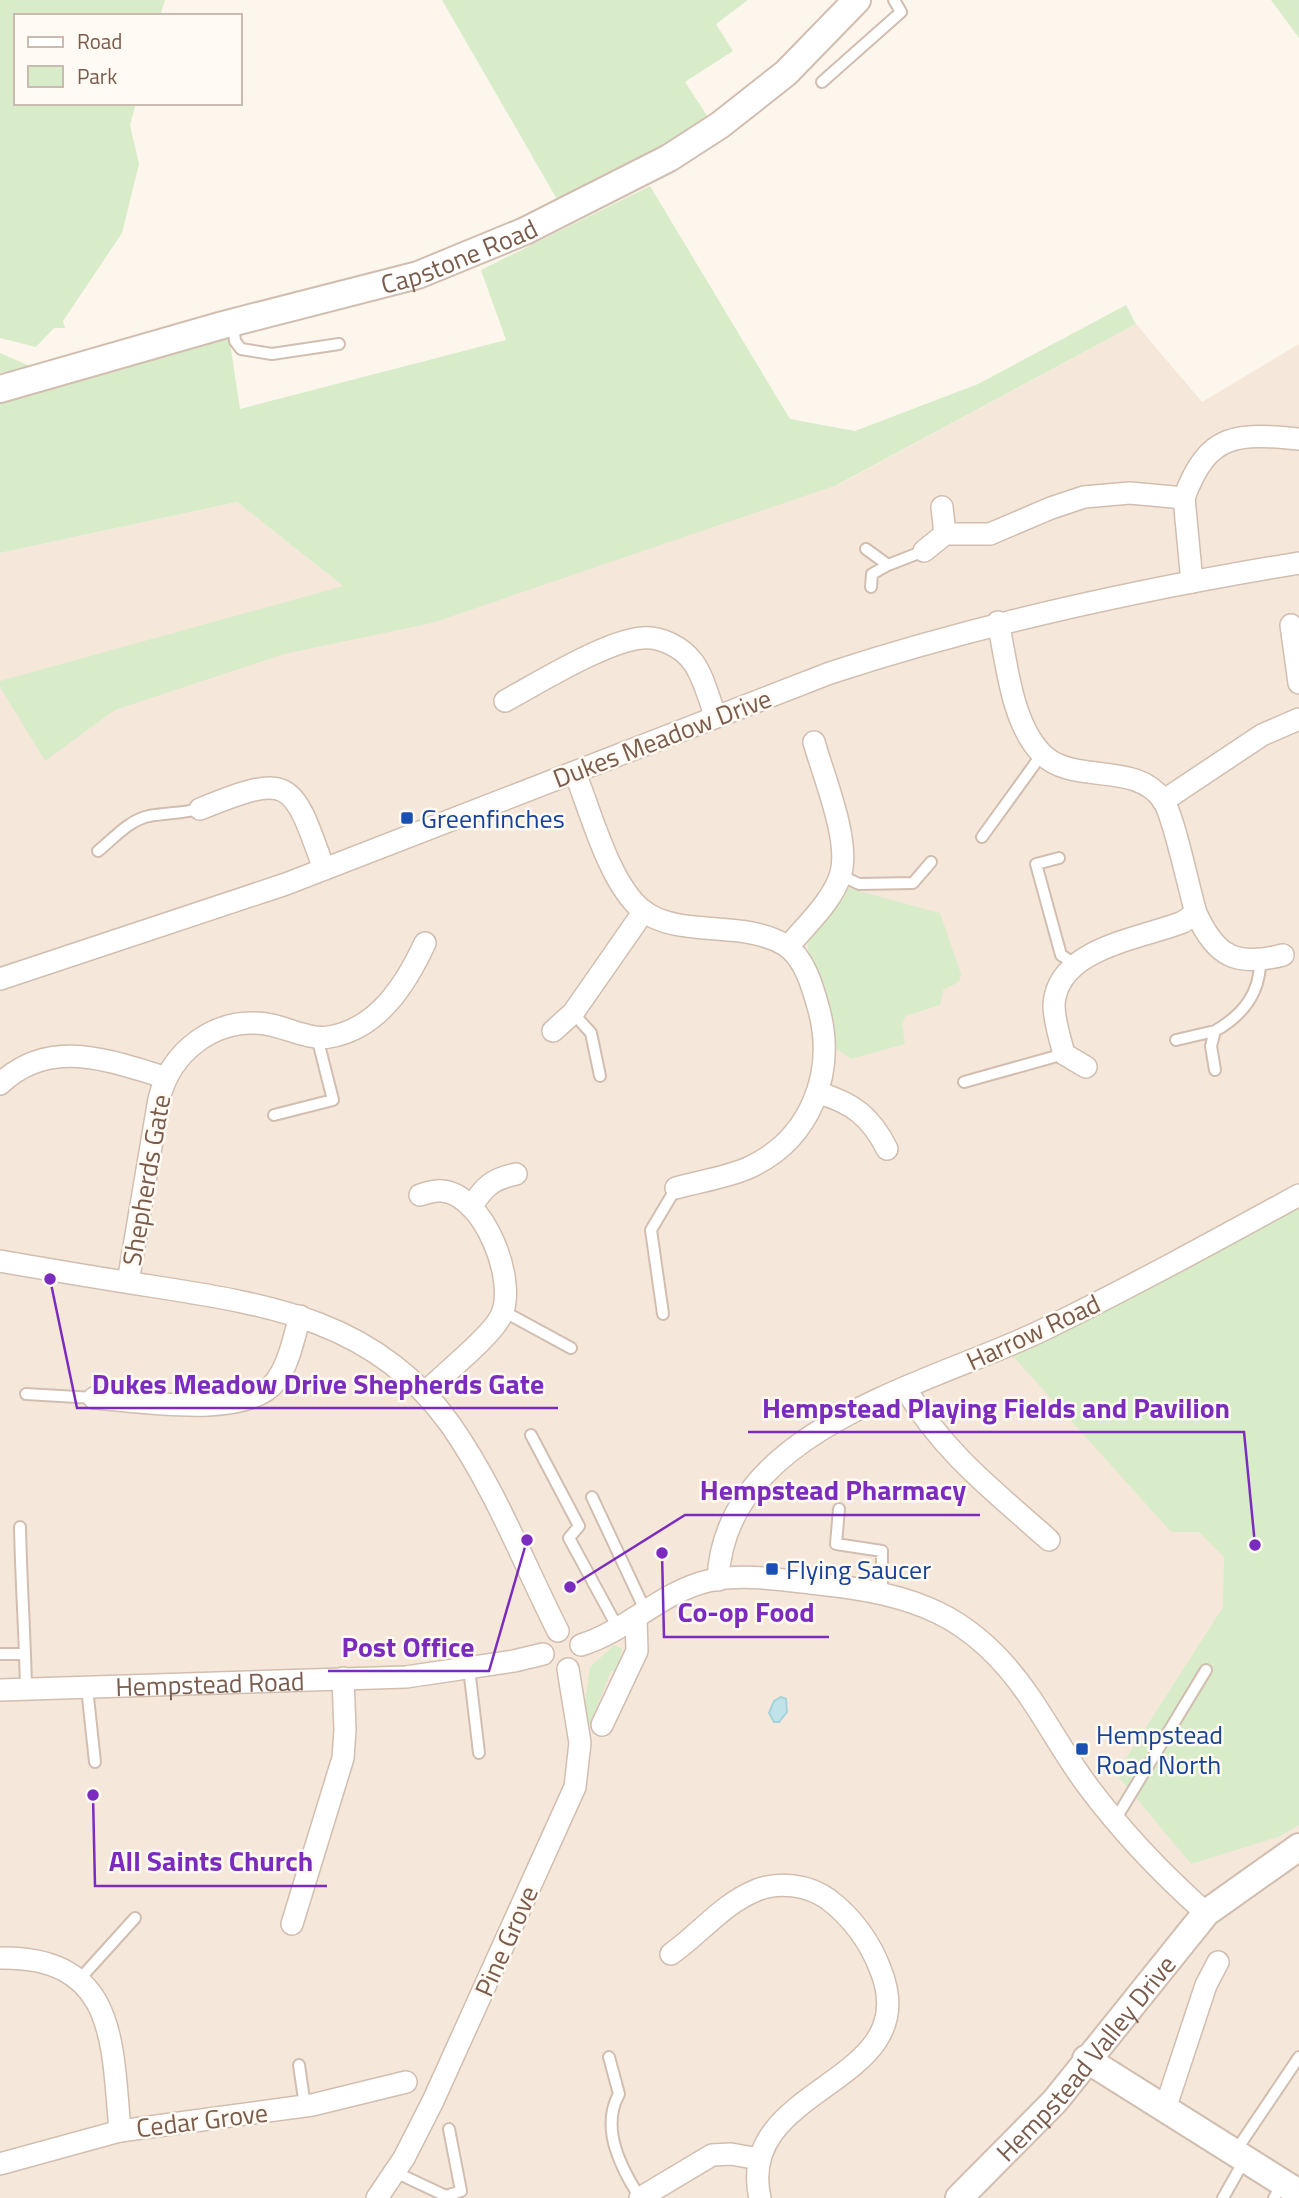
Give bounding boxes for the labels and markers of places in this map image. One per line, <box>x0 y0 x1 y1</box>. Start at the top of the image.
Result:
place label: Greenfinches <box>421 799 565 838</box>
marker: Greenfinches <box>399 810 415 826</box>
callout: Dukes Meadow Drive Shepherds Gate <box>77 1359 558 1408</box>
callout: Hempstead Playing Fields and Pavilion <box>748 1383 1244 1432</box>
callout: Hempstead Pharmacy <box>685 1466 980 1515</box>
place label: Flying Saucer <box>786 1550 931 1589</box>
marker: Flying Saucer <box>764 1561 780 1577</box>
callout: Co-op Food <box>664 1588 829 1637</box>
callout: Post Office <box>328 1622 489 1671</box>
place label: Hempstead Road North <box>1096 1715 1223 1784</box>
marker: Hempstead Road North <box>1074 1741 1090 1757</box>
callout: All Saints Church <box>95 1837 327 1886</box>

